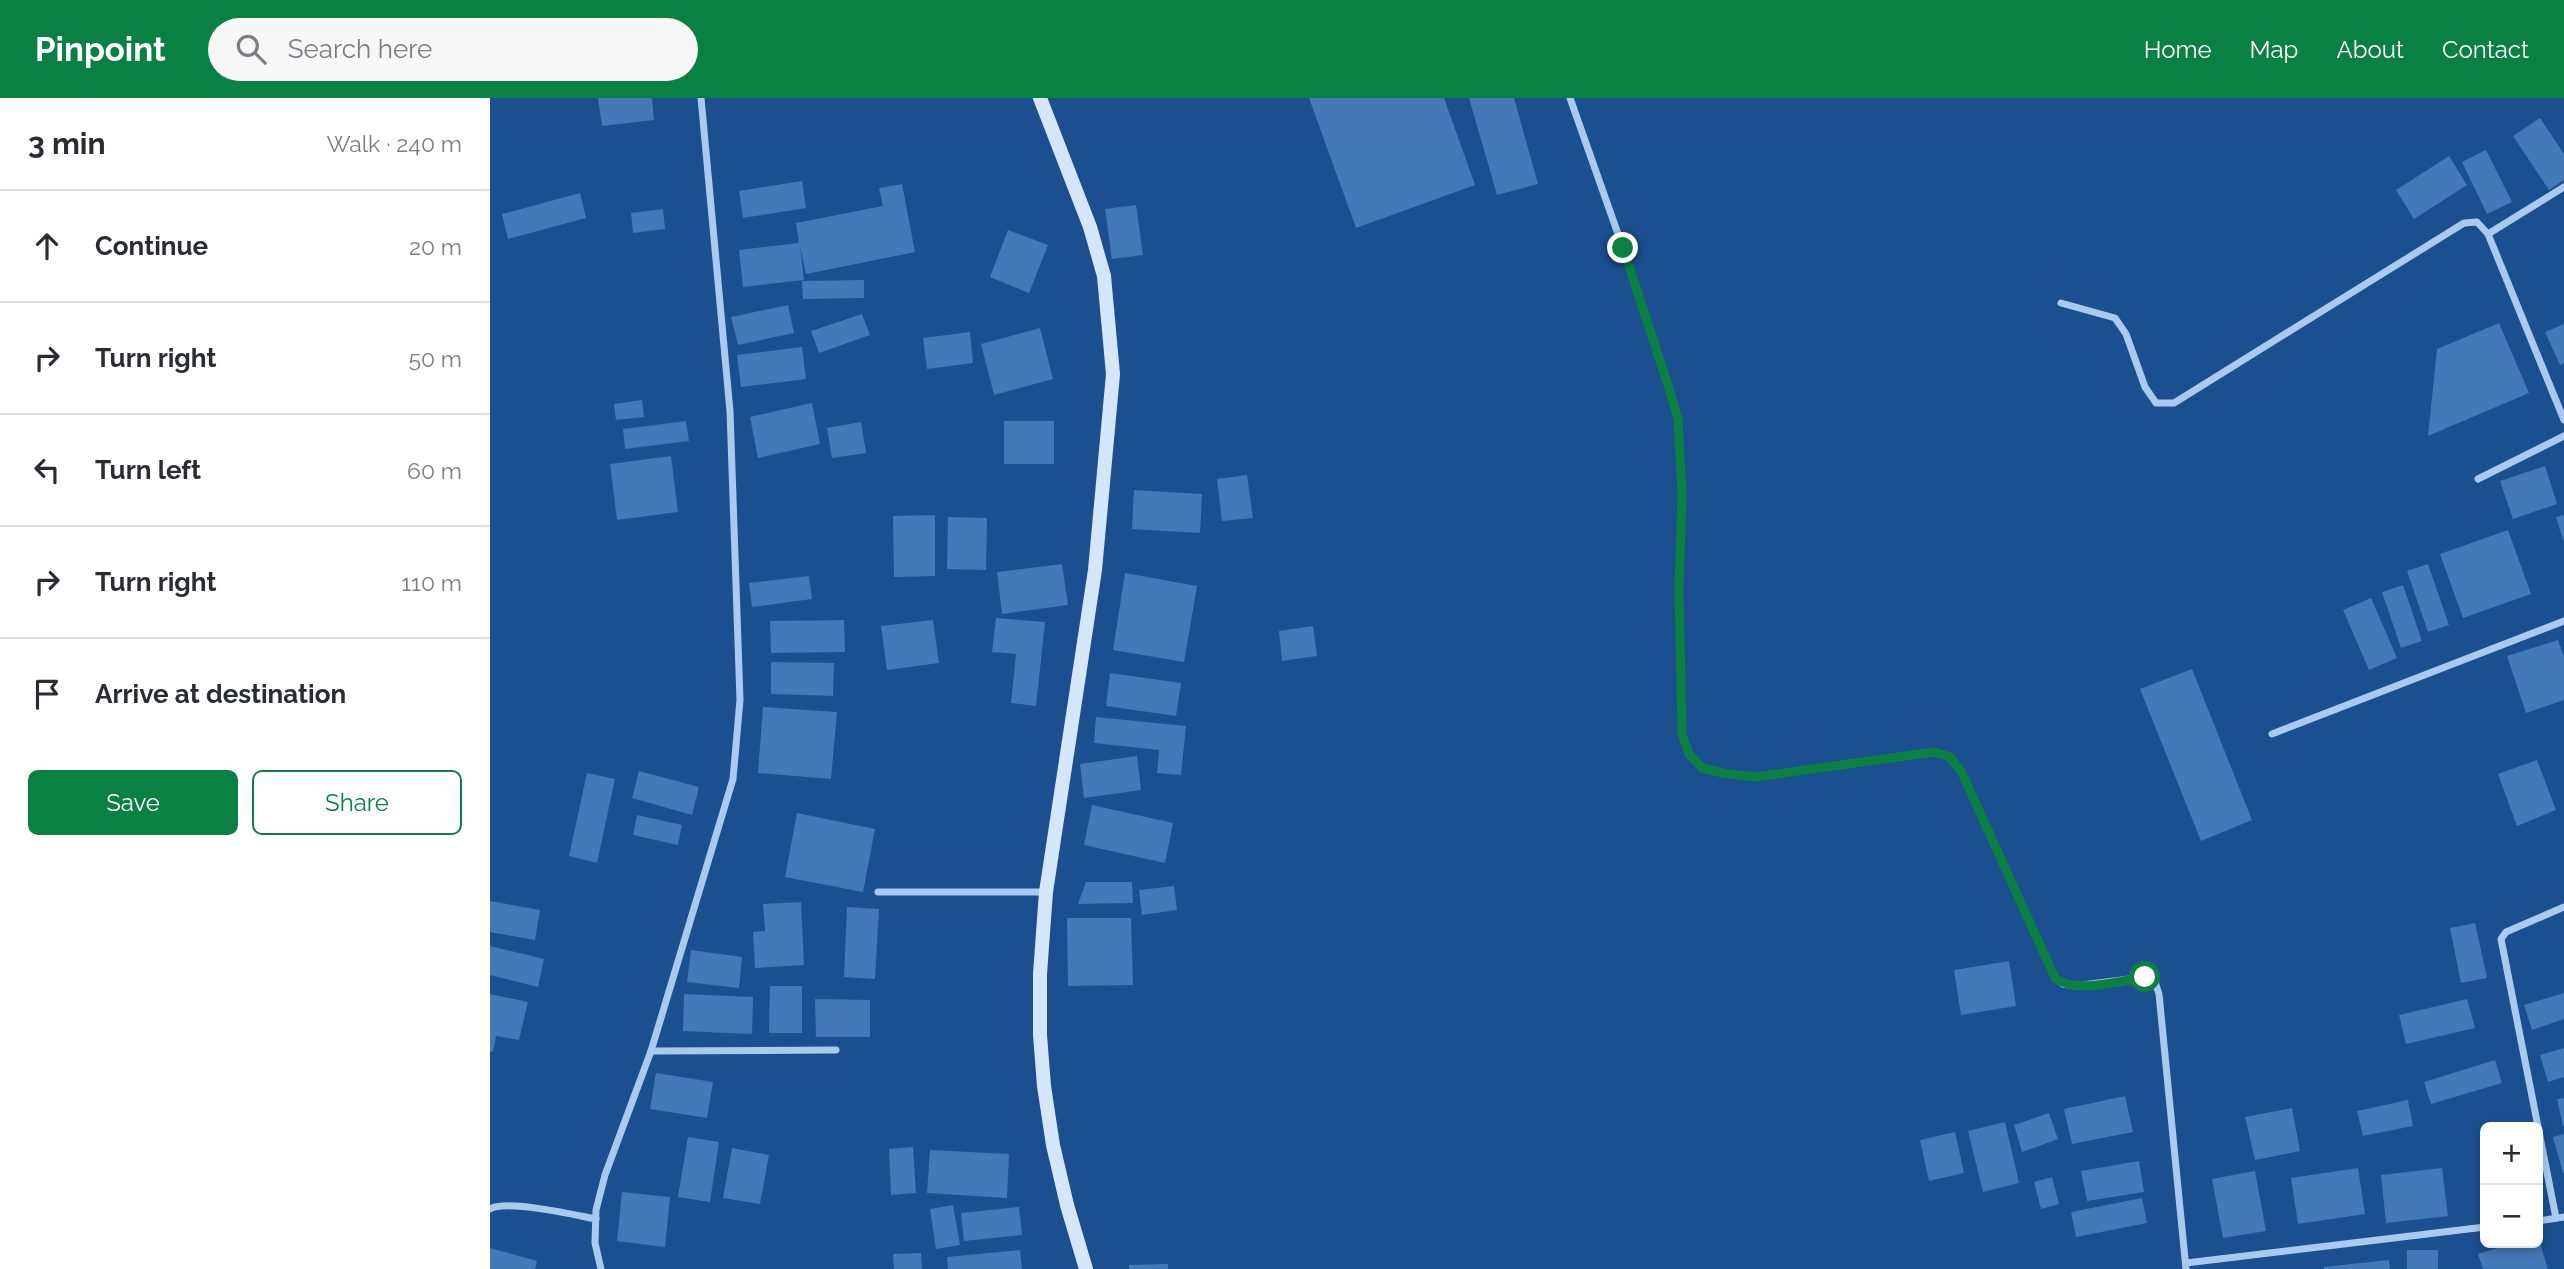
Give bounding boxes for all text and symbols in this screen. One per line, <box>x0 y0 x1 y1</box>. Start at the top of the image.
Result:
search box <box>208 18 698 81</box>
text: Pinpoint <box>35 30 166 69</box>
icon: search <box>232 30 270 68</box>
text: Search here <box>288 34 432 64</box>
text: Home <box>2144 35 2212 64</box>
text: Map <box>2250 35 2298 64</box>
text: About <box>2336 35 2404 64</box>
text: Contact <box>2442 35 2529 64</box>
text: 3 min <box>28 126 106 161</box>
text: Walk · 240 m <box>326 130 462 157</box>
icon: ahead <box>28 227 66 265</box>
text: Continue <box>95 231 208 261</box>
route end <box>1607 232 1638 263</box>
text: 20 m <box>409 233 462 260</box>
icon: right <box>28 339 66 377</box>
text: Turn right <box>95 343 216 373</box>
text: 50 m <box>408 345 462 372</box>
icon: left <box>28 451 66 489</box>
text: Turn left <box>95 455 201 485</box>
text: 60 m <box>407 457 462 484</box>
icon: right <box>28 563 66 601</box>
text: Turn right <box>95 567 216 597</box>
text: 110 m <box>401 569 462 596</box>
icon: arrive <box>28 675 66 713</box>
text: Arrive at destination <box>95 679 346 709</box>
button: Save <box>28 770 238 835</box>
button: Share <box>252 770 462 835</box>
route start <box>2129 961 2160 992</box>
map controls <box>2480 1122 2543 1248</box>
button: + <box>2480 1122 2543 1185</box>
button: − <box>2480 1185 2543 1248</box>

